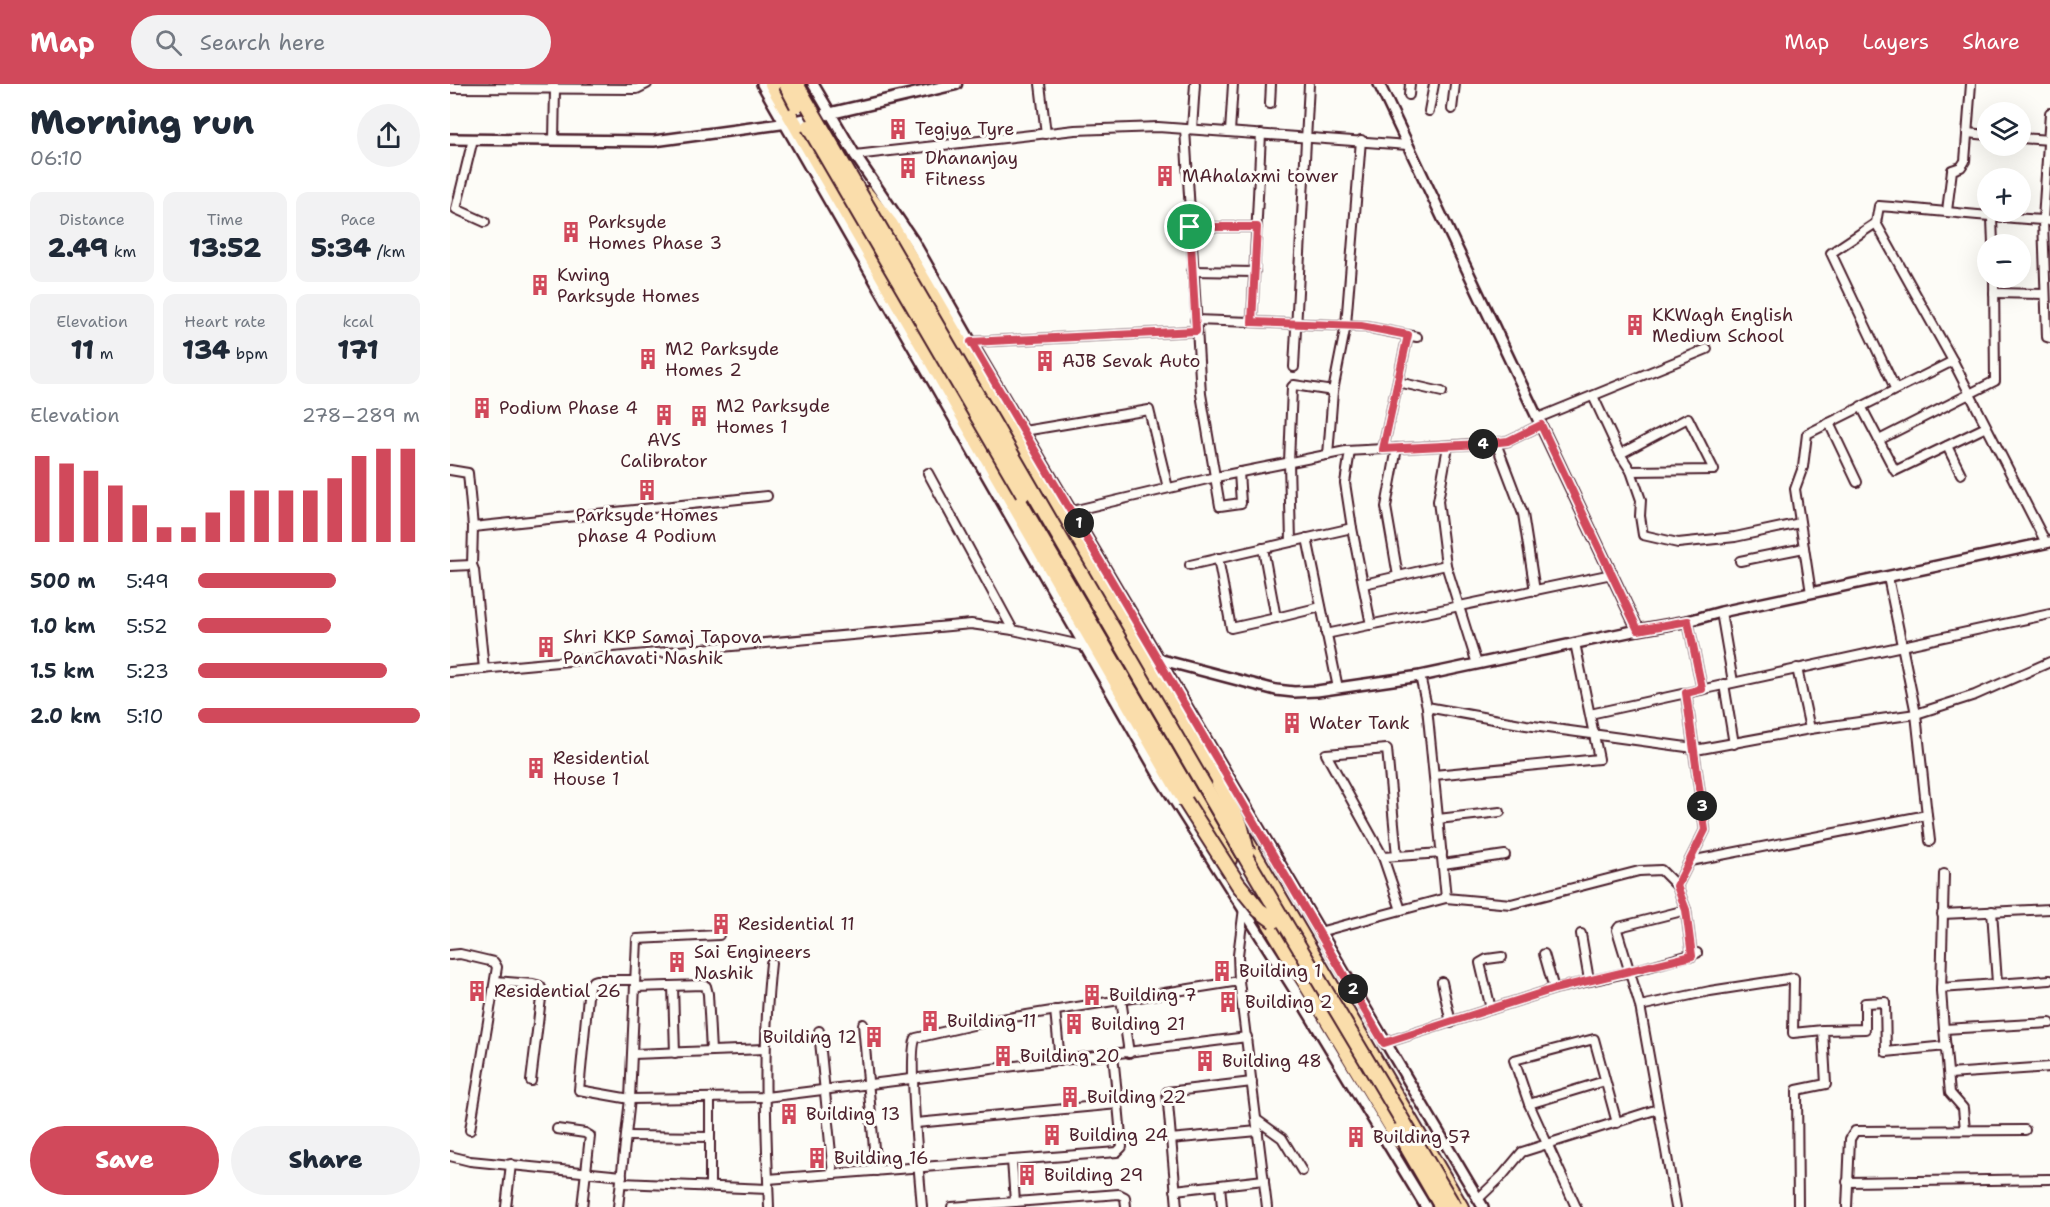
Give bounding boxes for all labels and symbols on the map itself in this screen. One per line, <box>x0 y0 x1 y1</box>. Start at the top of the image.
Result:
building icon: Tegiya Tyre <box>886 117 910 141</box>
place label: Tegiya Tyre <box>915 117 1014 141</box>
place label: Dhananjay Fitness <box>925 146 1018 191</box>
building icon: Dhananjay Fitness <box>896 156 920 180</box>
building icon: MAhalaxmi tower <box>1153 164 1177 188</box>
place label: MAhalaxmi tower <box>1182 164 1339 188</box>
pin <box>1164 201 1215 252</box>
place label: Parksyde Homes Phase 3 <box>588 210 722 255</box>
building icon: Parksyde Homes Phase 3 <box>559 220 583 244</box>
place label: Kwing Parksyde Homes <box>557 263 700 308</box>
building icon: Kwing Parksyde Homes <box>528 273 552 297</box>
place label: KKWagh English Medium School <box>1652 303 1793 348</box>
building icon: KKWagh English Medium School <box>1623 313 1647 337</box>
place label: M2 Parksyde Homes 2 <box>665 337 779 382</box>
building icon: M2 Parksyde Homes 2 <box>636 347 660 371</box>
building icon: AJB Sevak Auto <box>1033 349 1057 373</box>
place label: AJB Sevak Auto <box>1062 349 1200 373</box>
place label: M2 Parksyde Homes 1 <box>716 394 830 439</box>
building icon: Podium Phase 4 <box>470 396 494 420</box>
place label: Podium Phase 4 <box>499 396 638 420</box>
building icon: AVS Calibrator <box>652 403 676 427</box>
building icon: M2 Parksyde Homes 1 <box>687 404 711 428</box>
place label: AVS Calibrator <box>620 428 708 473</box>
pin: 4 <box>1468 429 1498 459</box>
building icon: Parksyde Homes phase 4 Podium <box>635 478 659 502</box>
place label: Parksyde Homes phase 4 Podium <box>576 503 718 548</box>
pin: 1 <box>1064 508 1094 538</box>
place label: Shri KKP Samaj Tapova Panchavati Nashik <box>563 625 762 670</box>
building icon: Shri KKP Samaj Tapova Panchavati Nashik <box>534 635 558 659</box>
building icon: Water Tank <box>1280 711 1304 735</box>
place label: Water Tank <box>1309 711 1410 735</box>
place label: Residential House 1 <box>553 746 650 791</box>
building icon: Residential House 1 <box>524 756 548 780</box>
pin: 3 <box>1687 791 1717 821</box>
building icon: Residential 11 <box>709 912 733 936</box>
place label: Residential 11 <box>738 912 855 936</box>
place label: Sai Engineers Nashik <box>694 940 811 985</box>
building icon: Sai Engineers Nashik <box>665 950 689 974</box>
building icon: Building 1 <box>1210 959 1234 983</box>
place label: Building 1 <box>1239 959 1322 983</box>
pin: 2 <box>1338 974 1368 1004</box>
building icon: Residential 26 <box>465 979 489 1003</box>
place label: Residential 26 <box>494 979 621 1003</box>
building icon: Building 7 <box>1080 983 1104 1007</box>
place label: Building 7 <box>1109 983 1197 1007</box>
building icon: Building 2 <box>1216 990 1240 1014</box>
place label: Building 2 <box>1245 990 1333 1014</box>
building icon: Building 11 <box>918 1009 942 1033</box>
place label: Building 11 <box>947 1009 1037 1033</box>
building icon: Building 21 <box>1062 1012 1086 1036</box>
place label: Building 21 <box>1091 1012 1185 1036</box>
place label: Building 12 <box>763 1025 857 1049</box>
building icon: Building 12 <box>862 1025 886 1049</box>
building icon: Building 20 <box>991 1044 1015 1068</box>
place label: Building 20 <box>1020 1044 1120 1068</box>
building icon: Building 48 <box>1193 1049 1217 1073</box>
place label: Building 48 <box>1222 1049 1322 1073</box>
building icon: Building 22 <box>1058 1085 1082 1109</box>
place label: Building 22 <box>1087 1085 1186 1109</box>
building icon: Building 13 <box>777 1102 801 1126</box>
place label: Building 13 <box>806 1102 900 1126</box>
building icon: Building 24 <box>1040 1123 1064 1147</box>
place label: Building 24 <box>1069 1123 1168 1147</box>
building icon: Building 57 <box>1344 1125 1368 1149</box>
place label: Building 57 <box>1373 1125 1471 1149</box>
building icon: Building 16 <box>805 1146 829 1170</box>
place label: Building 16 <box>834 1146 929 1170</box>
building icon: Building 29 <box>1015 1163 1039 1187</box>
place label: Building 29 <box>1044 1163 1143 1187</box>

